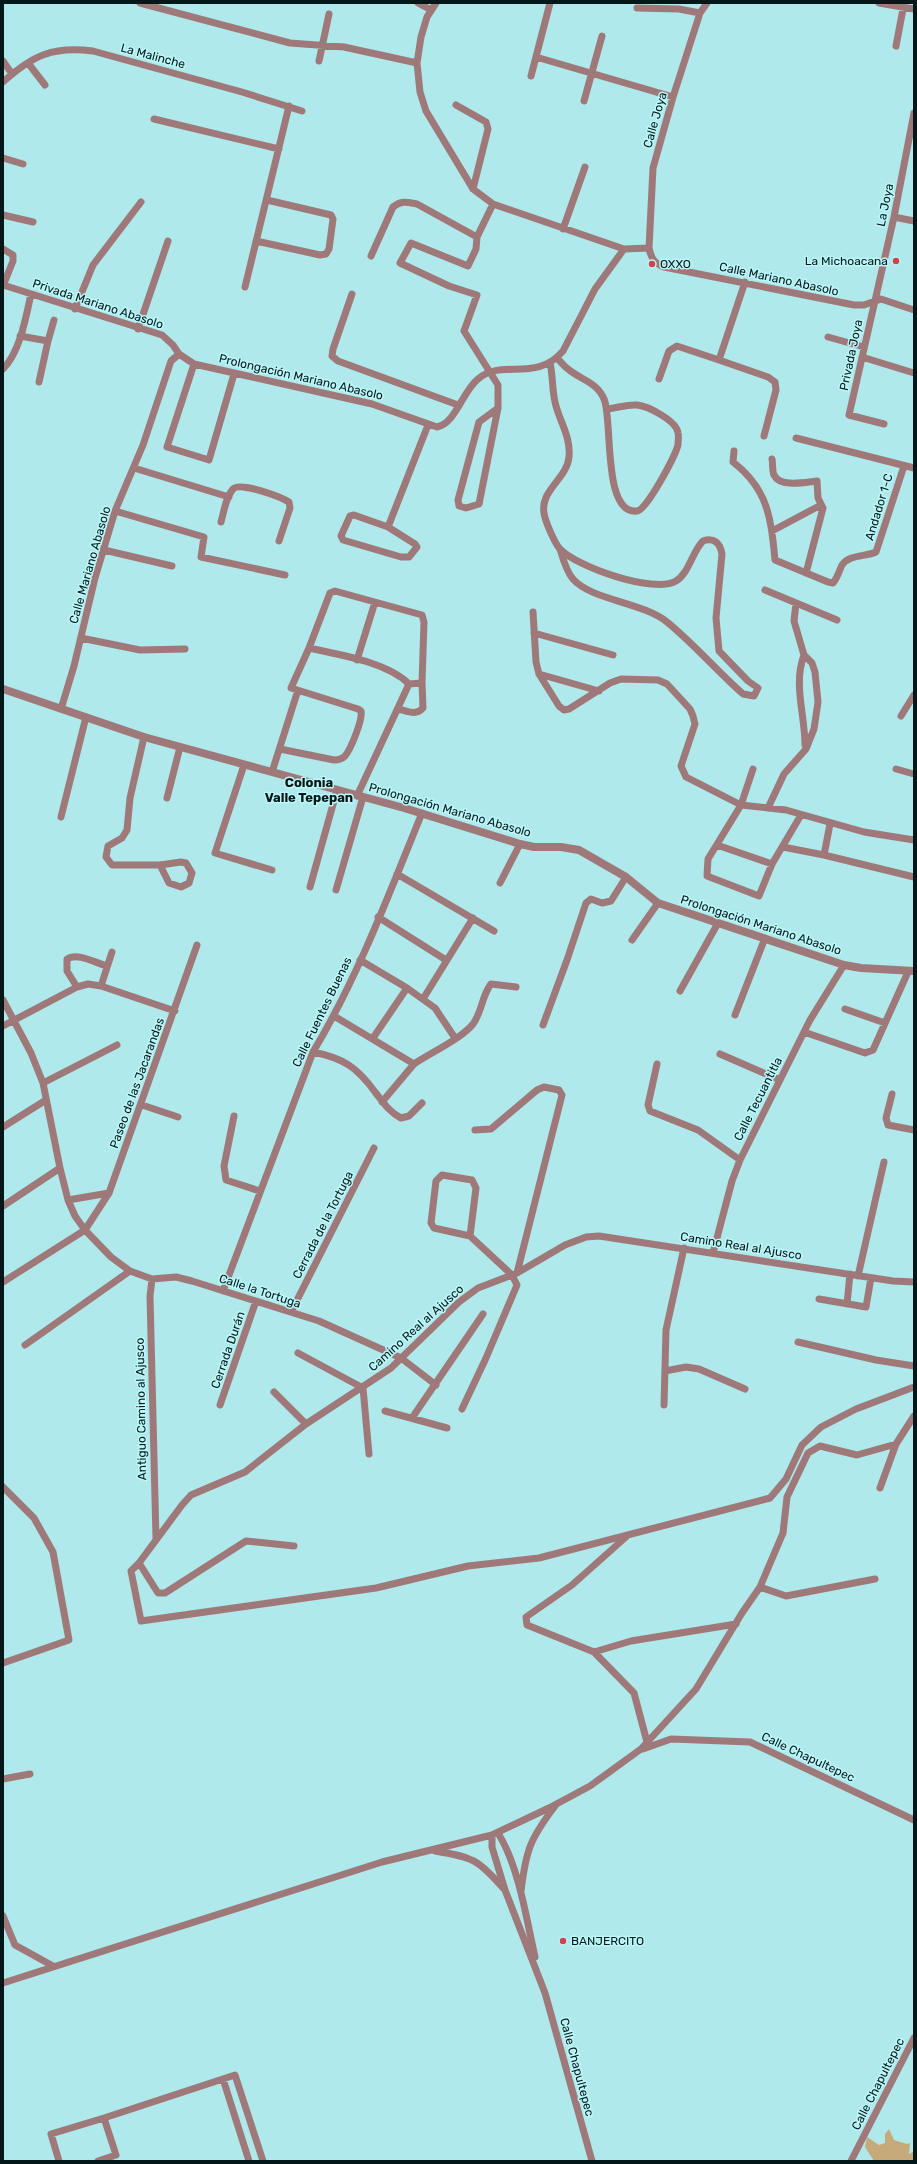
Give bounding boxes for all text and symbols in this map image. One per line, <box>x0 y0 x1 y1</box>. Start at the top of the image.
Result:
street label: La Malinche <box>119 41 187 71</box>
street label: Calle Joya <box>640 90 670 150</box>
street label: La Joya <box>874 182 896 228</box>
place label: La Michoacana <box>805 254 888 268</box>
marker: La Michoacana <box>891 256 901 266</box>
place label: OXXO <box>660 257 691 271</box>
marker: OXXO <box>647 259 657 269</box>
street label: Calle Mariano Abasolo <box>718 259 840 299</box>
street label: Privada Mariano Abasolo <box>31 276 165 332</box>
street label: Privada Joya <box>837 318 865 392</box>
street label: Prolongación Mariano Abasolo <box>217 351 385 403</box>
street label: Andador 1-C <box>862 472 896 542</box>
street label: Calle Mariano Abasolo <box>66 504 114 625</box>
district label: Colonia Valle Tepepan <box>265 775 353 805</box>
street label: Prolongación Mariano Abasolo <box>367 780 533 840</box>
street label: Prolongación Mariano Abasolo <box>679 892 843 958</box>
street label: Calle Fuentes Buenas <box>289 955 355 1069</box>
street label: Paseo de las Jacarandas <box>107 1016 167 1150</box>
street label: Calle Tecuantitla <box>731 1055 785 1143</box>
street label: Cerrada de la Tortuga <box>290 1169 356 1281</box>
street label: Camino Real al Ajusco <box>679 1229 803 1263</box>
street label: Calle la Tortuga <box>217 1271 303 1311</box>
street label: Camino Real al Ajusco <box>366 1282 466 1374</box>
street label: Cerrada Durán <box>208 1309 248 1391</box>
street label: Antiguo Camino al Ajusco <box>133 1337 149 1481</box>
street label: Calle Chapultepec <box>759 1729 857 1785</box>
place label: BANJERCITO <box>571 1934 644 1948</box>
marker: BANJERCITO <box>558 1936 568 1946</box>
street label: Calle Chapultepec <box>557 2016 597 2118</box>
street label: Calle Chapultepec <box>849 2035 907 2132</box>

